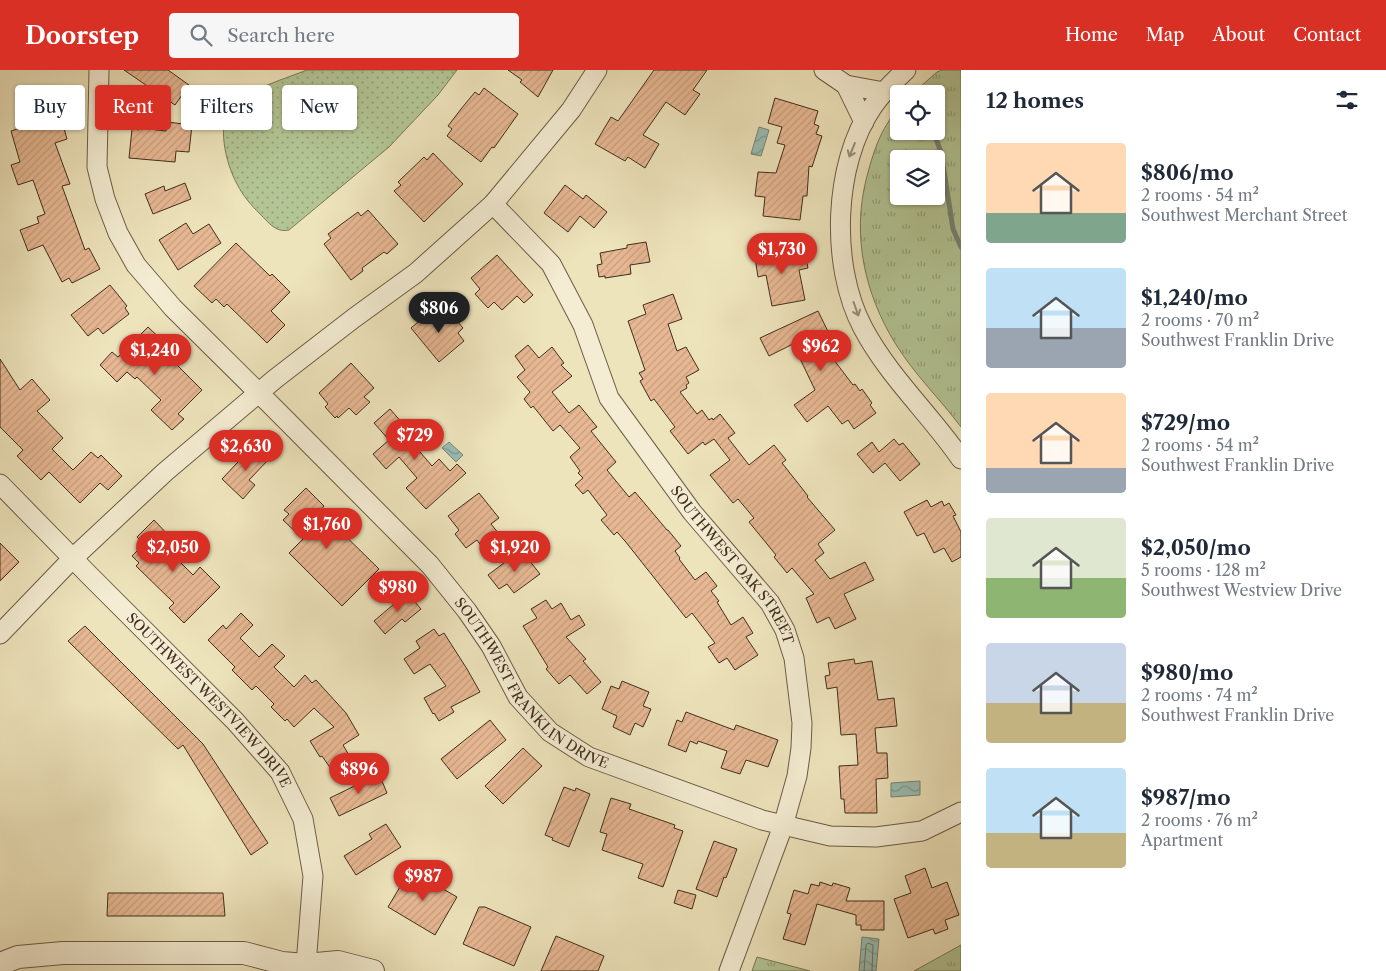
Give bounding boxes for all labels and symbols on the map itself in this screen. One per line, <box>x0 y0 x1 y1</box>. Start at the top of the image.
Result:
one-way arrow <box>847 142 857 157</box>
pin: $1,730 <box>741 232 823 275</box>
pin: $806 <box>409 292 469 334</box>
one-way arrow <box>852 301 861 317</box>
pin: $962 <box>791 330 851 372</box>
pin: $1,240 <box>114 334 196 376</box>
pin: $729 <box>385 418 445 461</box>
pin: $2,630 <box>205 430 287 472</box>
street label: SOUTHWEST OAK STREET <box>667 482 798 647</box>
pin: $1,760 <box>286 508 368 550</box>
pin: $2,050 <box>132 530 214 573</box>
pin: $1,920 <box>474 530 556 573</box>
pin: $980 <box>368 570 428 613</box>
street label: SOUTHWEST FRANKLIN DRIVE <box>451 594 611 772</box>
street label: SOUTHWEST WESTVIEW DRIVE <box>123 609 295 790</box>
pin: $896 <box>329 752 389 795</box>
pin: $987 <box>393 860 453 902</box>

